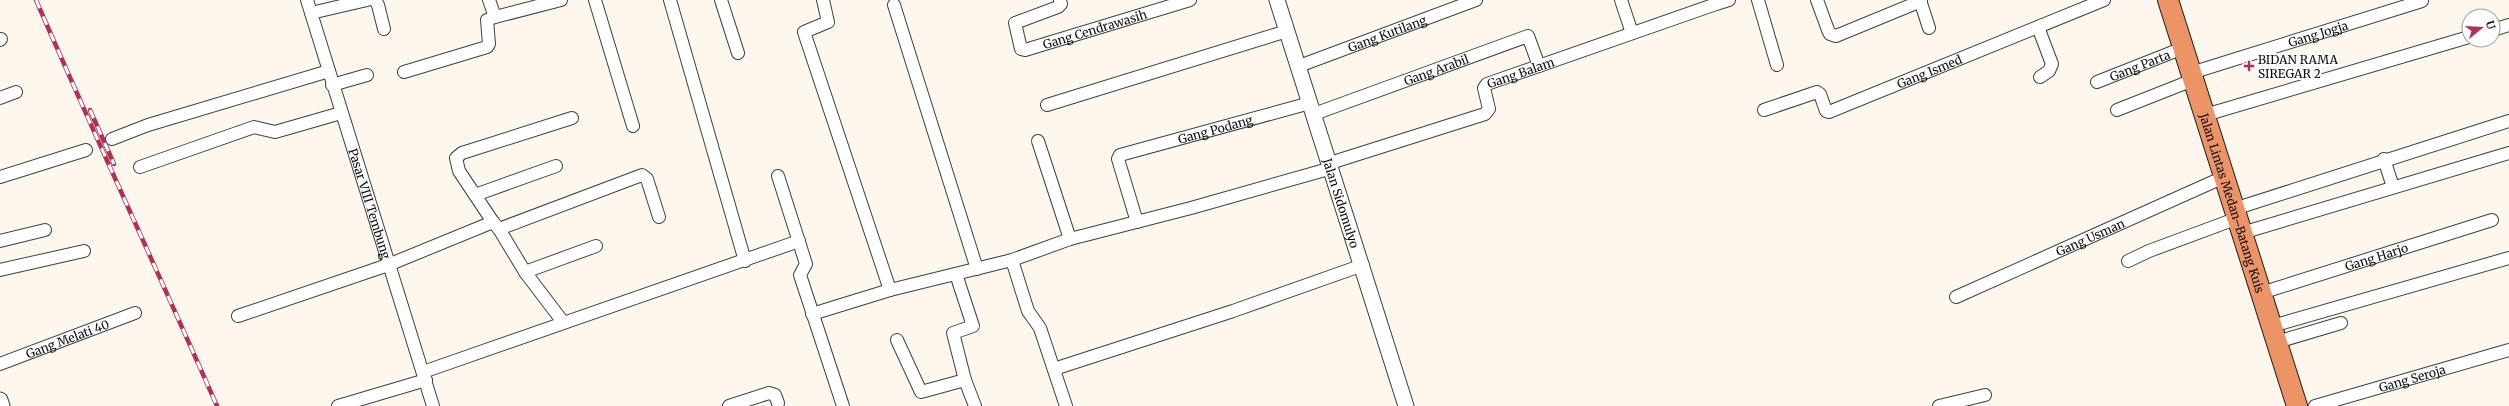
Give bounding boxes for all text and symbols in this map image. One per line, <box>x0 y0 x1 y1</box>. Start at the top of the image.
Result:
street label: Gang Cendrawasih <box>1041 6 1149 52</box>
north arrow <box>2461 8 2501 48</box>
street label: Gang Kutilang <box>1346 11 1429 55</box>
street label: Gang Jogja <box>2286 17 2350 50</box>
text: U <box>2483 19 2499 32</box>
street label: Gang Parta <box>2107 46 2173 84</box>
street label: Gang Arabil <box>1402 51 1471 88</box>
street label: Gang Ismed <box>1895 51 1964 91</box>
place label: BIDAN RAMA SIREGAR 2 <box>2258 52 2338 81</box>
street label: Gang Balam <box>1485 54 1556 91</box>
marker: BIDAN RAMA SIREGAR 2 <box>2243 60 2255 72</box>
street label: Jalan Lintas Medan–Batang Kuis <box>2197 110 2268 295</box>
street label: Gang Podang <box>1176 111 1255 146</box>
street label: Pasar VIII Tembung <box>346 146 395 261</box>
street label: Jalan Sidomulyo <box>1320 155 1363 250</box>
street label: Gang Usman <box>2053 215 2127 259</box>
street label: Gang Harjo <box>2343 240 2410 274</box>
street label: Gang Melati 40 <box>24 316 111 361</box>
street label: Gang Seroja <box>2377 361 2448 395</box>

